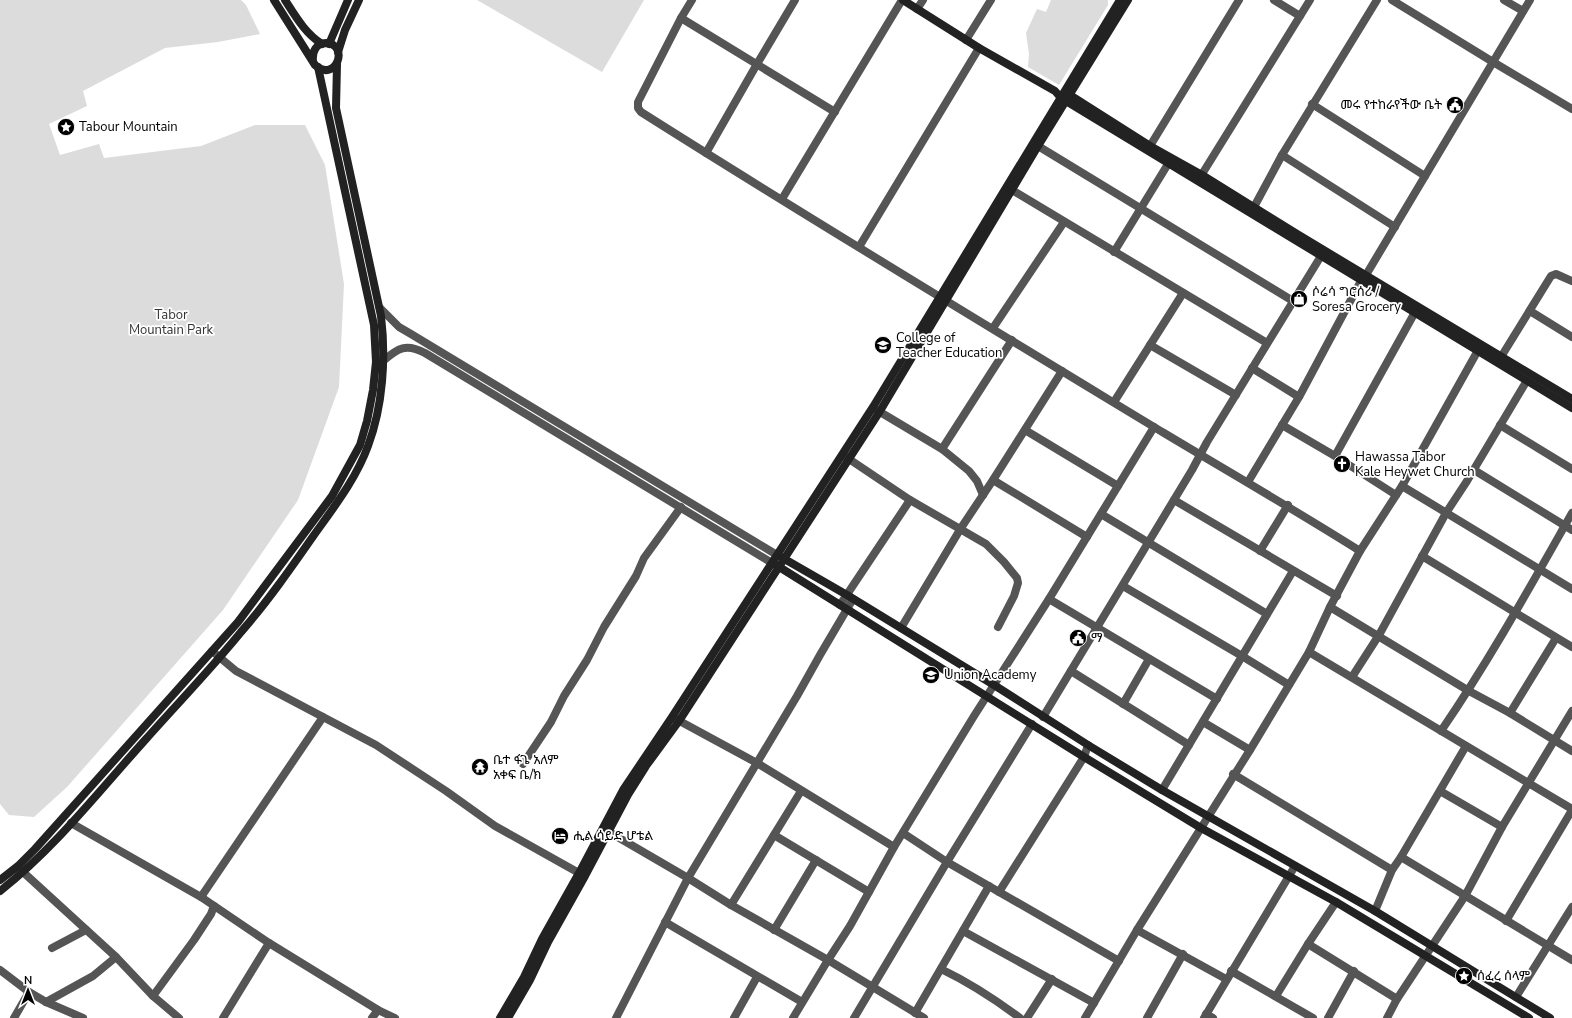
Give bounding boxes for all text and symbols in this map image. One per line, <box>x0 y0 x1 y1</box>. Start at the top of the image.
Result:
public building icon: መሩ የተከራየችው ቤት <box>1445 95 1465 115</box>
place label: መሩ የተከራየችው ቤት <box>1340 96 1442 114</box>
place icon: Tabour Mountain <box>56 117 76 137</box>
place label: Tabour Mountain <box>79 118 178 136</box>
place label: ሶሬሳ ግሮሰሪ / Soresa Grocery <box>1312 283 1401 316</box>
shop icon: ሶሬሳ ግሮሰሪ / Soresa Grocery <box>1289 289 1309 309</box>
park label: Tabor Mountain Park <box>129 306 214 339</box>
place label: College of Teacher Education <box>896 329 1002 362</box>
school or university icon: College of Teacher Education <box>873 335 893 355</box>
place label: Hawassa Tabor Kale Heywet Church <box>1355 448 1475 481</box>
church icon: Hawassa Tabor Kale Heywet Church <box>1332 454 1352 474</box>
public building icon: ማ <box>1068 628 1088 648</box>
place label: ማ <box>1091 629 1103 647</box>
school or university icon: Union Academy <box>921 665 941 685</box>
place label: Union Academy <box>944 666 1037 684</box>
place label: ቤተ ፋጌ አለም አቀፍ ቤ/ክ <box>493 751 559 784</box>
temple icon: ቤተ ፋጌ አለም አቀፍ ቤ/ክ <box>470 757 490 777</box>
hotel icon: ሒል ሳይድ ሆቴል <box>550 826 570 846</box>
place label: ሒል ሳይድ ሆቴል <box>573 827 653 845</box>
place icon: ሰፈረ ሰላም <box>1454 966 1474 986</box>
place label: ሰፈረ ሰላም <box>1477 967 1531 985</box>
north arrow <box>8 970 48 1010</box>
text: N <box>24 973 32 988</box>

